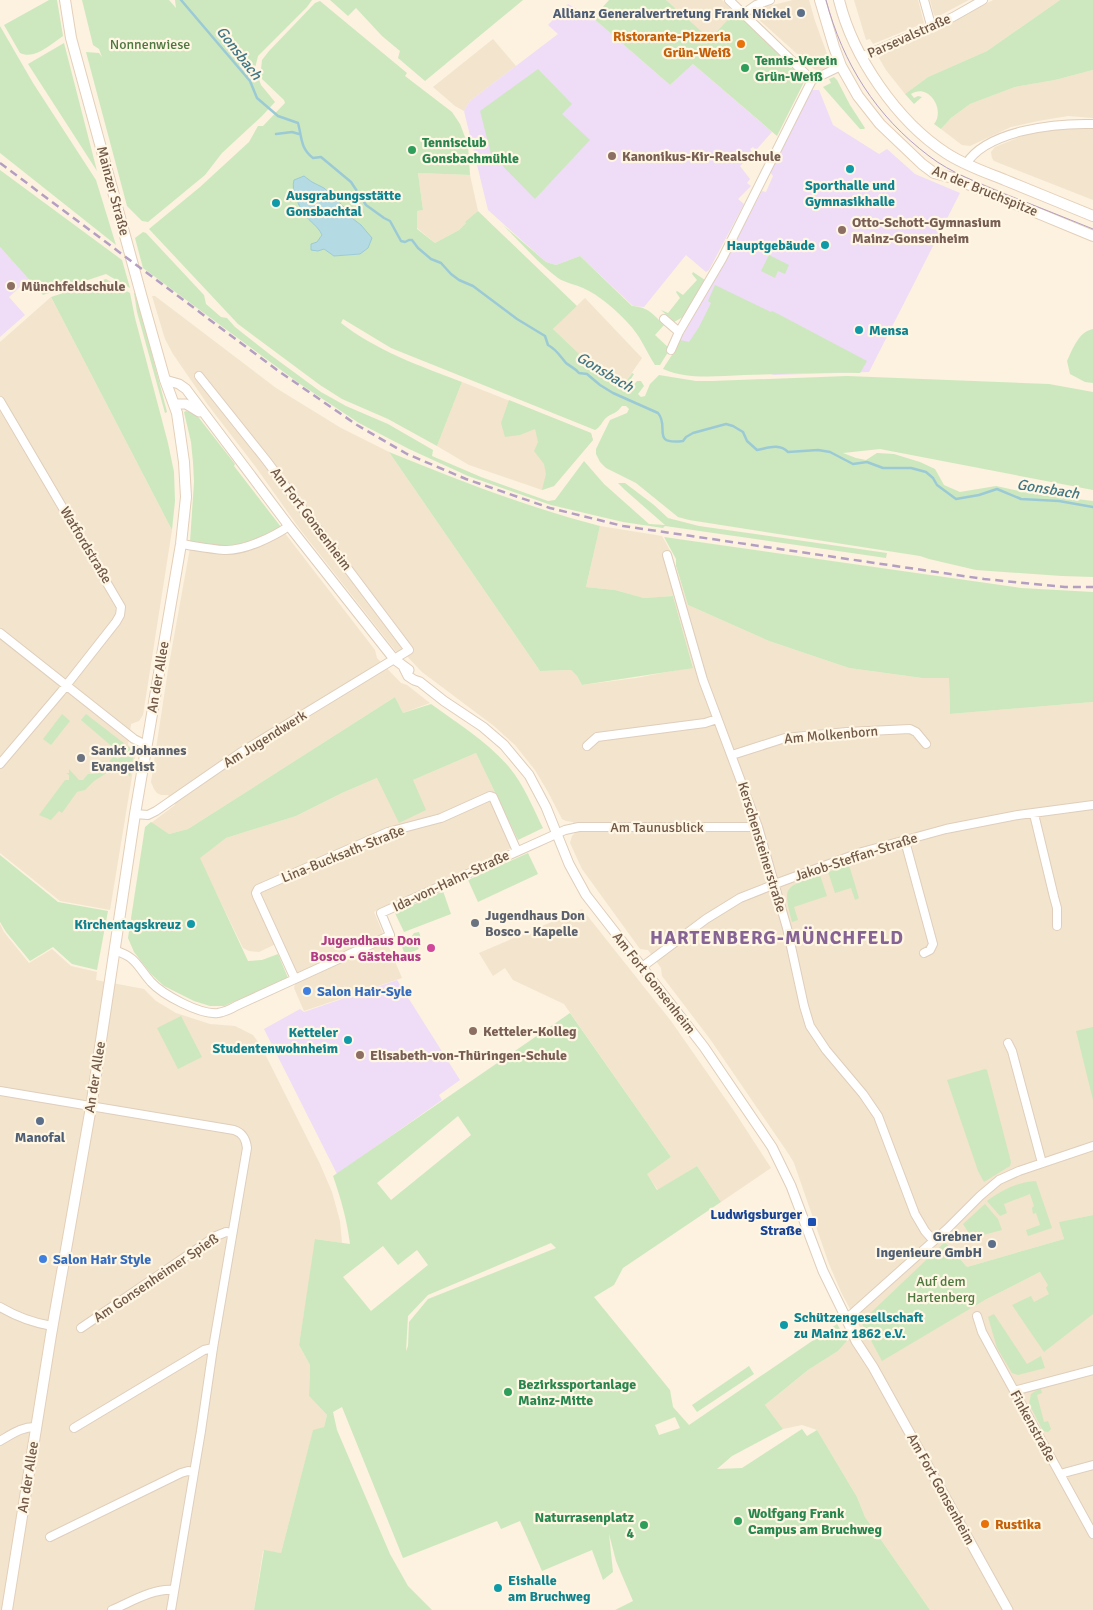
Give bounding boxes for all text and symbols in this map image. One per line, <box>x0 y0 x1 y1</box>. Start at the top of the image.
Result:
place label: Allianz Generalvertretung Frank Nickel <box>553 5 792 22</box>
marker: Allianz Generalvertretung Frank Nickel <box>795 7 807 19</box>
street label: Parsevalstraße <box>865 10 953 62</box>
water label: Gonsbach <box>213 23 266 84</box>
place label: Ristorante-Pizzeria Grün-Weiß <box>613 28 731 61</box>
park label: Nonnenwiese <box>110 36 190 53</box>
marker: Ristorante-Pizzeria Grün-Weiß <box>735 38 747 50</box>
place label: Tennis-Verein Grün-Weiß <box>755 52 838 85</box>
marker: Tennis-Verein Grün-Weiß <box>739 62 751 74</box>
place label: Tennisclub Gonsbachmühle <box>422 134 519 167</box>
street label: Mainzer Straße <box>93 144 133 238</box>
marker: Tennisclub Gonsbachmühle <box>406 144 418 156</box>
place label: Kanonikus-Kir-Realschule <box>622 148 781 165</box>
marker: Kanonikus-Kir-Realschule <box>606 150 618 162</box>
street label: An der Bruchspitze <box>930 162 1040 220</box>
marker: Sporthalle und Gymnasikhalle <box>844 163 856 175</box>
place label: Sporthalle und Gymnasikhalle <box>805 177 896 210</box>
place label: Ausgrabungsstätte Gonsbachtal <box>286 187 401 220</box>
marker: Ausgrabungsstätte Gonsbachtal <box>270 197 282 209</box>
place label: Otto-Schott-Gymnasium Mainz-Gonsenheim <box>852 214 1001 247</box>
marker: Otto-Schott-Gymnasium Mainz-Gonsenheim <box>836 224 848 236</box>
place label: Hauptgebäude <box>727 237 815 254</box>
marker: Hauptgebäude <box>819 239 831 251</box>
place label: Münchfeldschule <box>21 278 125 295</box>
marker: Münchfeldschule <box>5 280 17 292</box>
place label: Mensa <box>869 322 909 339</box>
marker: Mensa <box>853 324 865 336</box>
water label: Gonsbach <box>573 348 637 396</box>
street label: Am Fort Gonsenheim <box>267 464 355 574</box>
water label: Gonsbach <box>1016 475 1081 503</box>
street label: Watfordstraße <box>56 503 116 587</box>
street label: An der Allee <box>143 640 173 714</box>
street label: Am Jugendwerk <box>220 707 310 771</box>
street label: Am Molkenborn <box>783 722 879 748</box>
place label: Sankt Johannes Evangelist <box>91 742 186 775</box>
marker: Sankt Johannes Evangelist <box>75 752 87 764</box>
street label: Kerschensteinerstraße <box>734 780 790 914</box>
street label: Am Taunusblick <box>610 819 704 836</box>
street label: Lina-Bucksath-Straße <box>279 822 407 886</box>
street label: Jakob-Steffan-Straße <box>792 829 920 885</box>
street label: Ida-von-Hahn-Straße <box>390 846 512 916</box>
place label: Jugendhaus Don Bosco - Kapelle <box>485 907 585 940</box>
place label: Kirchentagskreuz <box>74 916 181 933</box>
marker: Jugendhaus Don Bosco - Kapelle <box>469 917 481 929</box>
marker: Kirchentagskreuz <box>185 918 197 930</box>
district label: HARTENBERG-MÜNCHFELD <box>650 926 904 950</box>
street label: Am Fort Gonsenheim <box>609 929 699 1037</box>
place label: Jugendhaus Don Bosco - Gästehaus <box>310 932 421 965</box>
marker: Jugendhaus Don Bosco - Gästehaus <box>425 942 437 954</box>
place label: Salon Hair-Syle <box>317 983 412 1000</box>
marker: Salon Hair-Syle <box>301 985 313 997</box>
place label: Ketteler-Kolleg <box>483 1023 577 1040</box>
place label: Ketteler Studentenwohnheim <box>212 1024 338 1057</box>
marker: Ketteler-Kolleg <box>467 1025 479 1037</box>
marker: Ketteler Studentenwohnheim <box>342 1034 354 1046</box>
street label: An der Allee <box>81 1040 109 1114</box>
place label: Elisabeth-von-Thüringen-Schule <box>370 1047 567 1064</box>
marker: Elisabeth-von-Thüringen-Schule <box>354 1049 366 1061</box>
marker: Manofal <box>34 1115 46 1127</box>
place label: Manofal <box>15 1129 66 1146</box>
place label: Ludwigsburger Straße <box>710 1206 802 1239</box>
marker: Ludwigsburger Straße <box>806 1216 818 1228</box>
place label: Grebner Ingenieure GmbH <box>876 1228 982 1261</box>
street label: Am Gonsenheimer Spieß <box>90 1230 222 1326</box>
marker: Grebner Ingenieure GmbH <box>986 1238 998 1250</box>
place label: Salon Hair Style <box>53 1251 151 1268</box>
marker: Salon Hair Style <box>37 1253 49 1265</box>
park label: Auf dem Hartenberg <box>907 1273 975 1306</box>
place label: Schützengesellschaft zu Mainz 1862 e.V. <box>794 1309 924 1342</box>
marker: Schützengesellschaft zu Mainz 1862 e.V. <box>778 1319 790 1331</box>
place label: Bezirkssportanlage Mainz-Mitte <box>518 1376 636 1409</box>
marker: Bezirkssportanlage Mainz-Mitte <box>502 1386 514 1398</box>
street label: Finkenstraße <box>1006 1387 1060 1465</box>
street label: Am Fort Gonsenheim <box>903 1430 979 1548</box>
street label: An der Allee <box>14 1440 42 1514</box>
place label: Wolfgang Frank Campus am Bruchweg <box>748 1505 882 1538</box>
place label: Naturrasenplatz 4 <box>535 1509 634 1542</box>
marker: Wolfgang Frank Campus am Bruchweg <box>732 1515 744 1527</box>
place label: Rustika <box>995 1516 1041 1533</box>
marker: Rustika <box>979 1518 991 1530</box>
marker: Naturrasenplatz 4 <box>638 1519 650 1531</box>
place label: Eishalle am Bruchweg <box>508 1572 591 1605</box>
marker: Eishalle am Bruchweg <box>492 1582 504 1594</box>

